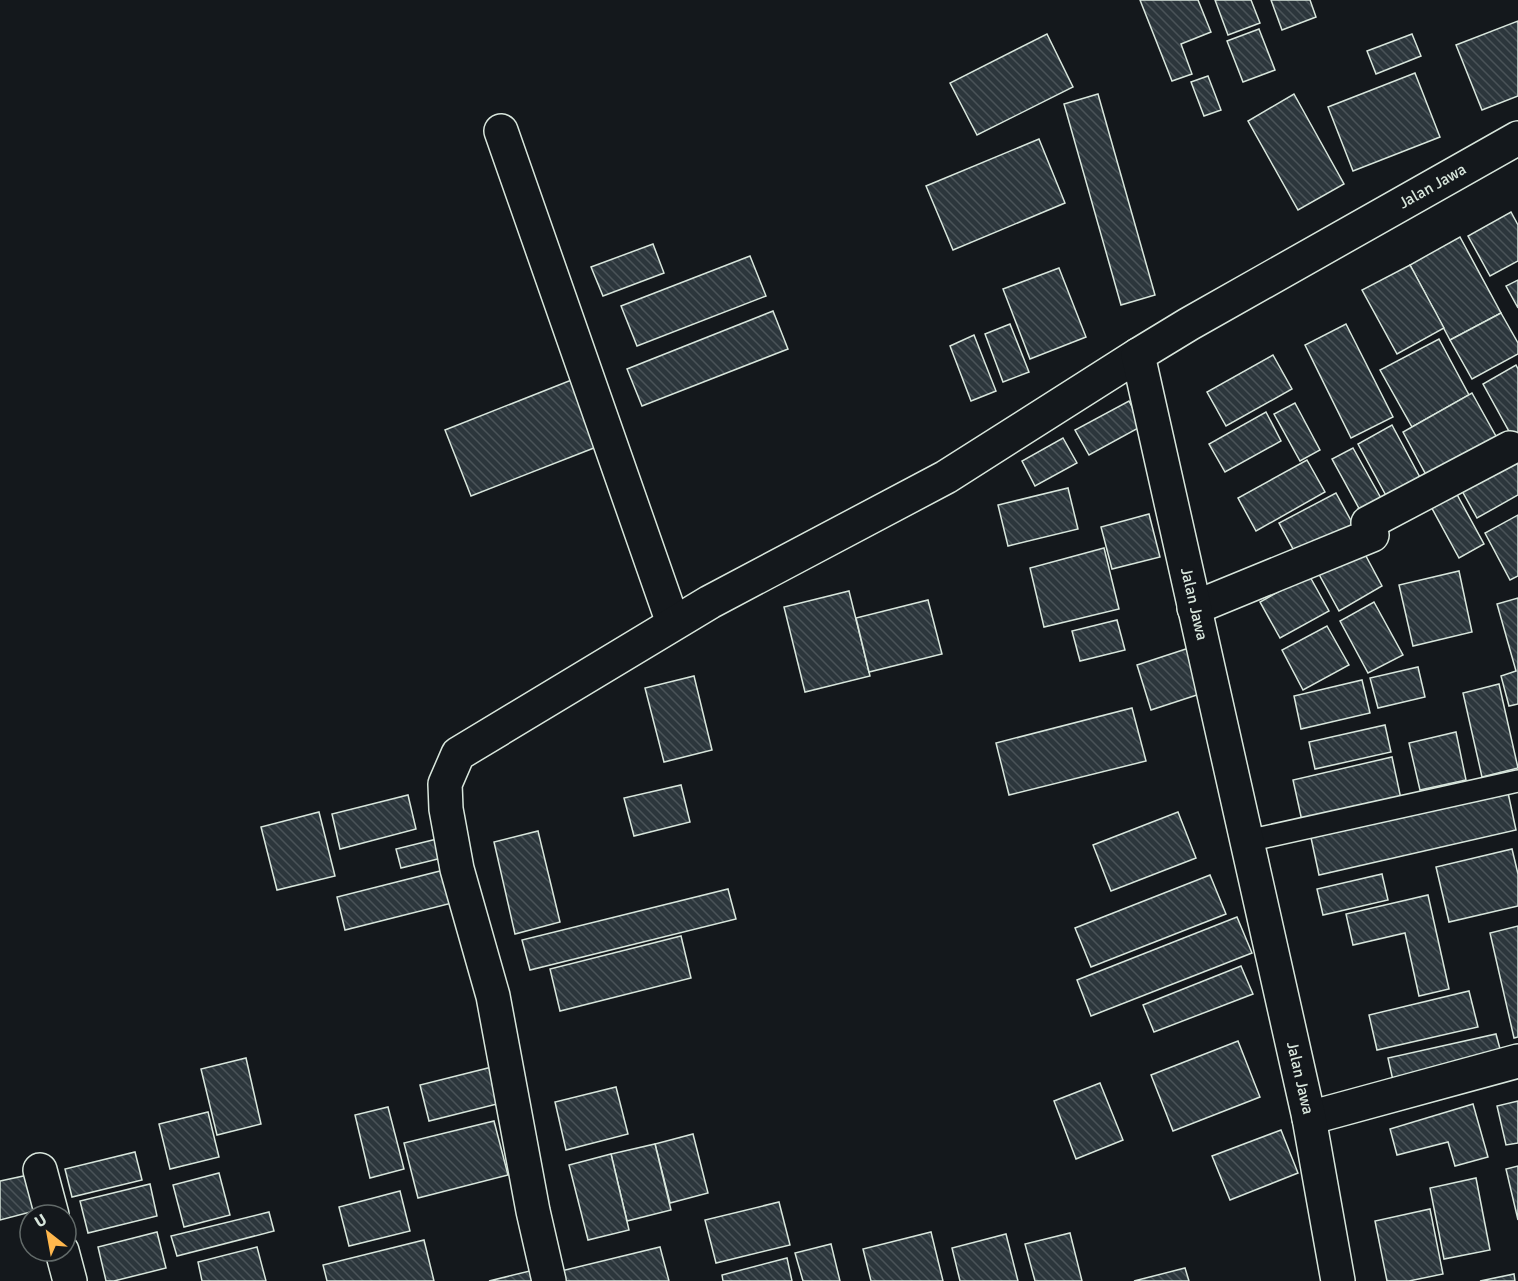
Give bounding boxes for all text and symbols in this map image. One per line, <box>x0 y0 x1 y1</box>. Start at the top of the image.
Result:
street label: Jalan Jawa <box>1395 159 1470 213</box>
street label: Jalan Jawa <box>1176 566 1212 642</box>
street label: Jalan Jawa <box>1282 1040 1318 1116</box>
north arrow <box>18 1203 78 1263</box>
text: U <box>31 1210 51 1232</box>

